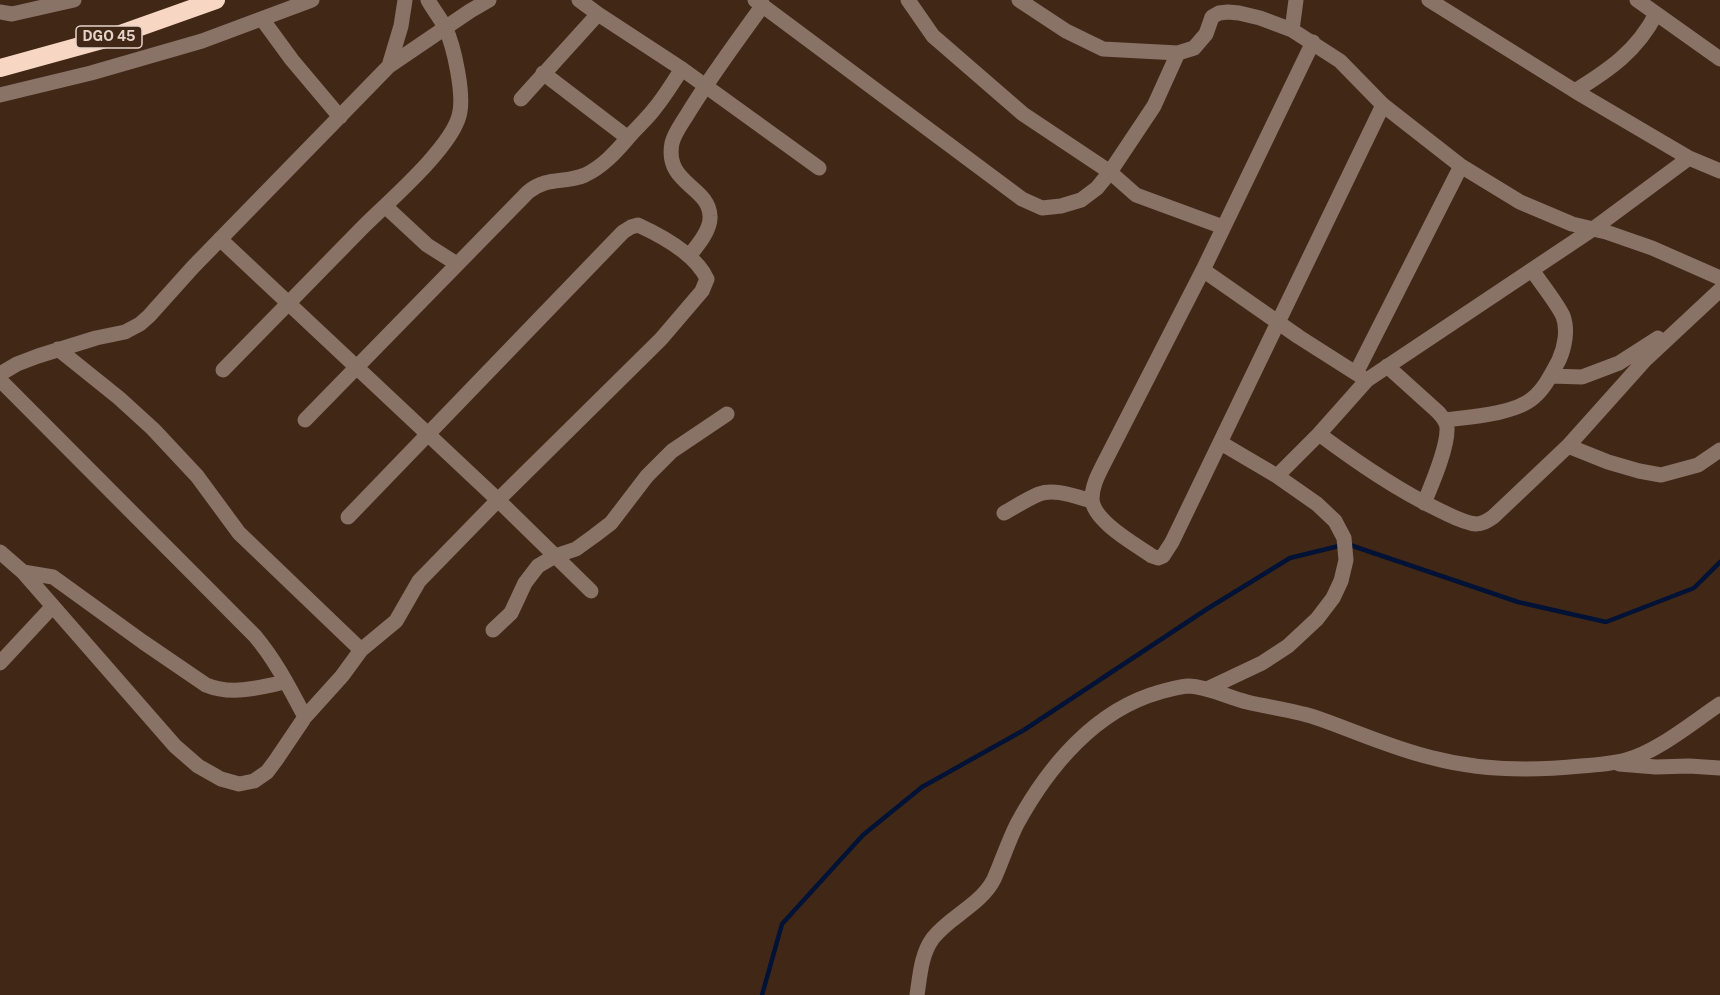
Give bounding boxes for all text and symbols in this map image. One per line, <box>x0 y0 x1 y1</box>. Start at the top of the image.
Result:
road number: DGO 45 <box>76 26 142 48</box>

